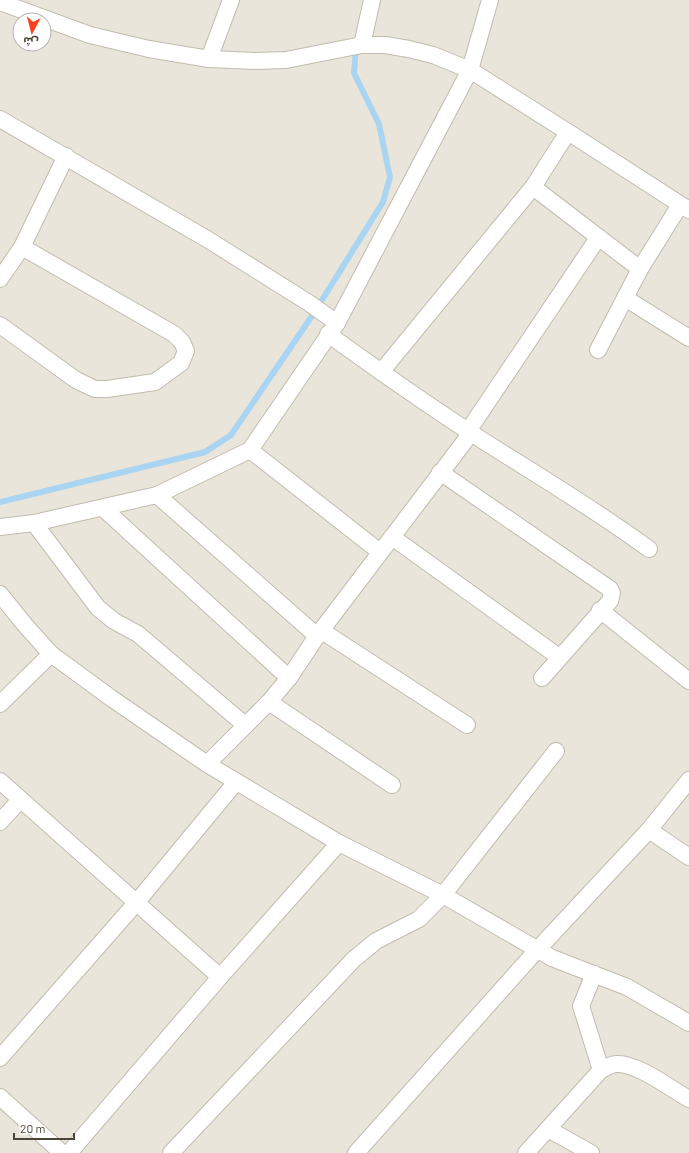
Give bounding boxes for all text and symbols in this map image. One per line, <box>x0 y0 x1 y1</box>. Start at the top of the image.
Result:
north arrow <box>12 12 52 52</box>
text: ش <box>22 34 39 50</box>
scale bar <box>14 1115 74 1141</box>
text: 20 m <box>20 1121 46 1135</box>

